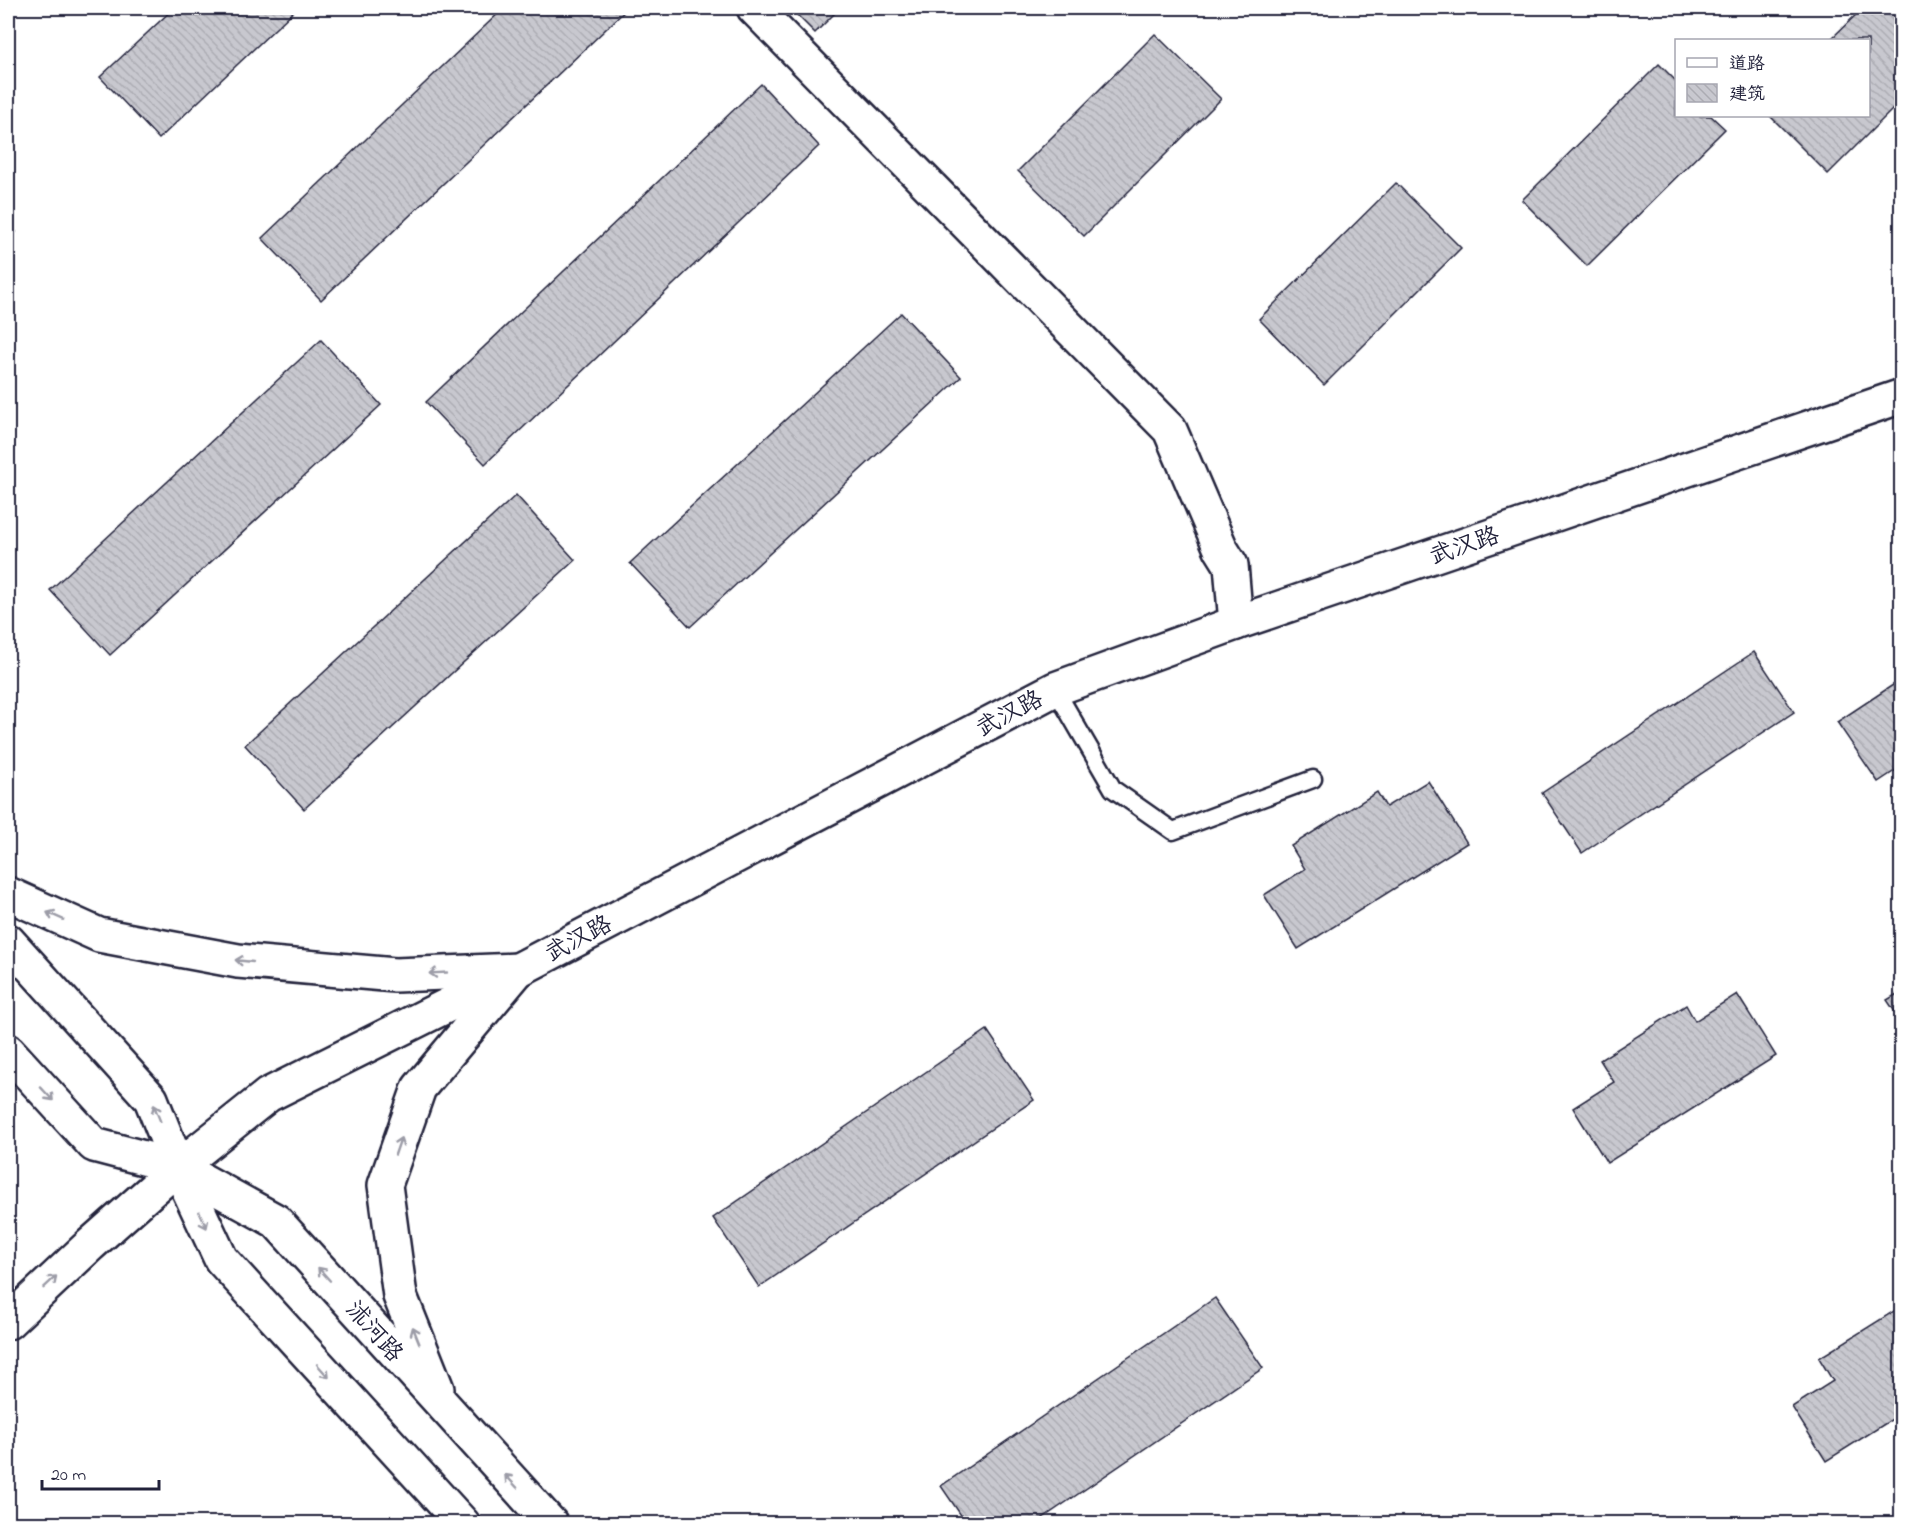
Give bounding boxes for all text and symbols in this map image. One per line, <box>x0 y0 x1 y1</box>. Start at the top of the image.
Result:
legend <box>1675 39 1870 117</box>
text: 道路 <box>1729 52 1765 78</box>
text: 建筑 <box>1729 82 1765 108</box>
street label: 武汉路 <box>1425 519 1505 576</box>
street label: 武汉路 <box>970 683 1050 748</box>
street label: 武汉路 <box>539 908 619 973</box>
one-way arrow <box>47 909 65 921</box>
one-way arrow <box>234 955 254 966</box>
one-way arrow <box>429 968 449 979</box>
one-way arrow <box>40 1086 54 1101</box>
one-way arrow <box>150 1104 161 1122</box>
one-way arrow <box>394 1137 405 1156</box>
one-way arrow <box>198 1211 209 1229</box>
one-way arrow <box>317 1267 331 1282</box>
one-way arrow <box>43 1275 58 1289</box>
street label: 沭河路 <box>336 1294 410 1371</box>
one-way arrow <box>409 1326 420 1345</box>
one-way arrow <box>316 1364 330 1379</box>
scale bar <box>42 1453 159 1491</box>
text: 20 m <box>51 1463 86 1489</box>
one-way arrow <box>504 1473 518 1488</box>

